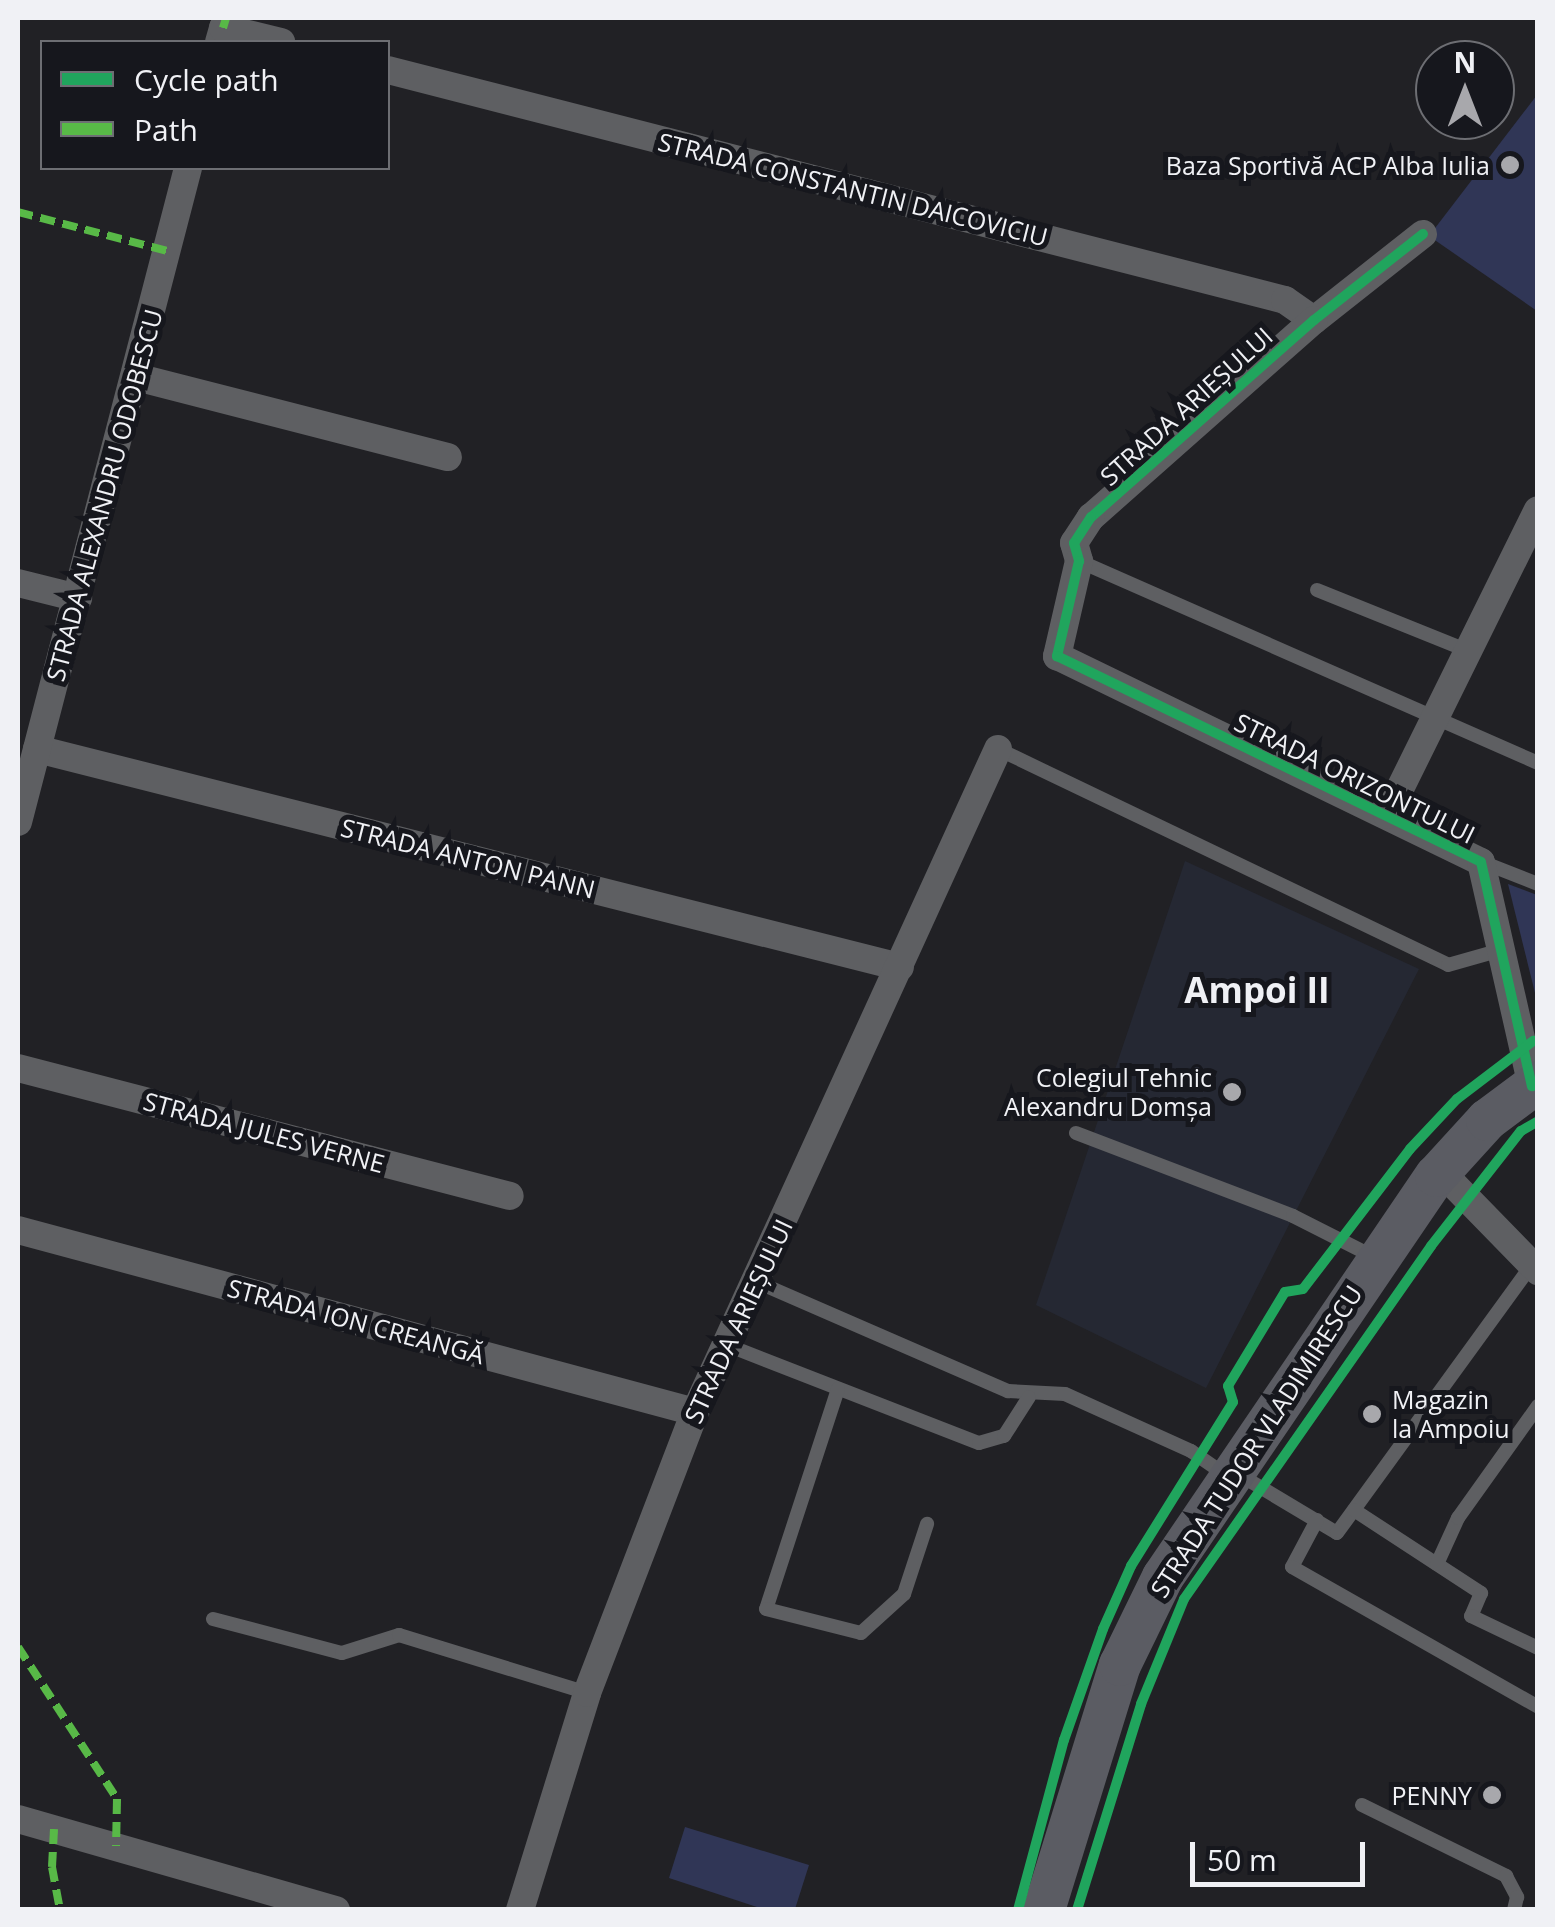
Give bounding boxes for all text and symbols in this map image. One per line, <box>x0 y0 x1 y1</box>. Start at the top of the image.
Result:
legend <box>40 40 390 170</box>
north arrow <box>1415 40 1515 140</box>
text: N <box>1454 43 1476 81</box>
text: Cycle path <box>134 59 279 100</box>
text: Path <box>134 109 198 150</box>
street label: STRADA CONSTANTIN DAICOVICIU <box>655 126 1051 252</box>
place label: Baza Sportivă ACP Alba Iulia <box>1166 150 1490 180</box>
marker: Baza Sportivă ACP Alba Iulia <box>1499 154 1521 176</box>
street label: STRADA ALEXANDRU ODOBESCU <box>40 306 168 684</box>
street label: STRADA ARIEȘULUI <box>1094 321 1278 491</box>
street label: STRADA ORIZONTULUI <box>1230 707 1480 849</box>
street label: STRADA ANTON PANN <box>338 812 598 904</box>
district label: Ampoi II <box>1184 969 1330 1011</box>
place label: Colegiul Tehnic Alexandru Domșa <box>1004 1063 1212 1122</box>
marker: Colegiul Tehnic Alexandru Domșa <box>1221 1081 1243 1103</box>
street label: STRADA JULES VERNE <box>140 1085 388 1179</box>
street label: STRADA ARIEȘULUI <box>678 1214 798 1428</box>
street label: STRADA ION CREANGĂ <box>224 1272 488 1370</box>
street label: STRADA TUDOR VLADIMIRESCU <box>1144 1279 1368 1603</box>
place label: Magazin la Ampoiu <box>1392 1385 1510 1444</box>
marker: Magazin la Ampoiu <box>1361 1403 1383 1425</box>
place label: PENNY <box>1391 1780 1472 1810</box>
marker: PENNY <box>1481 1784 1503 1806</box>
scale bar <box>1195 1822 1370 1884</box>
text: 50 m <box>1207 1839 1277 1880</box>

